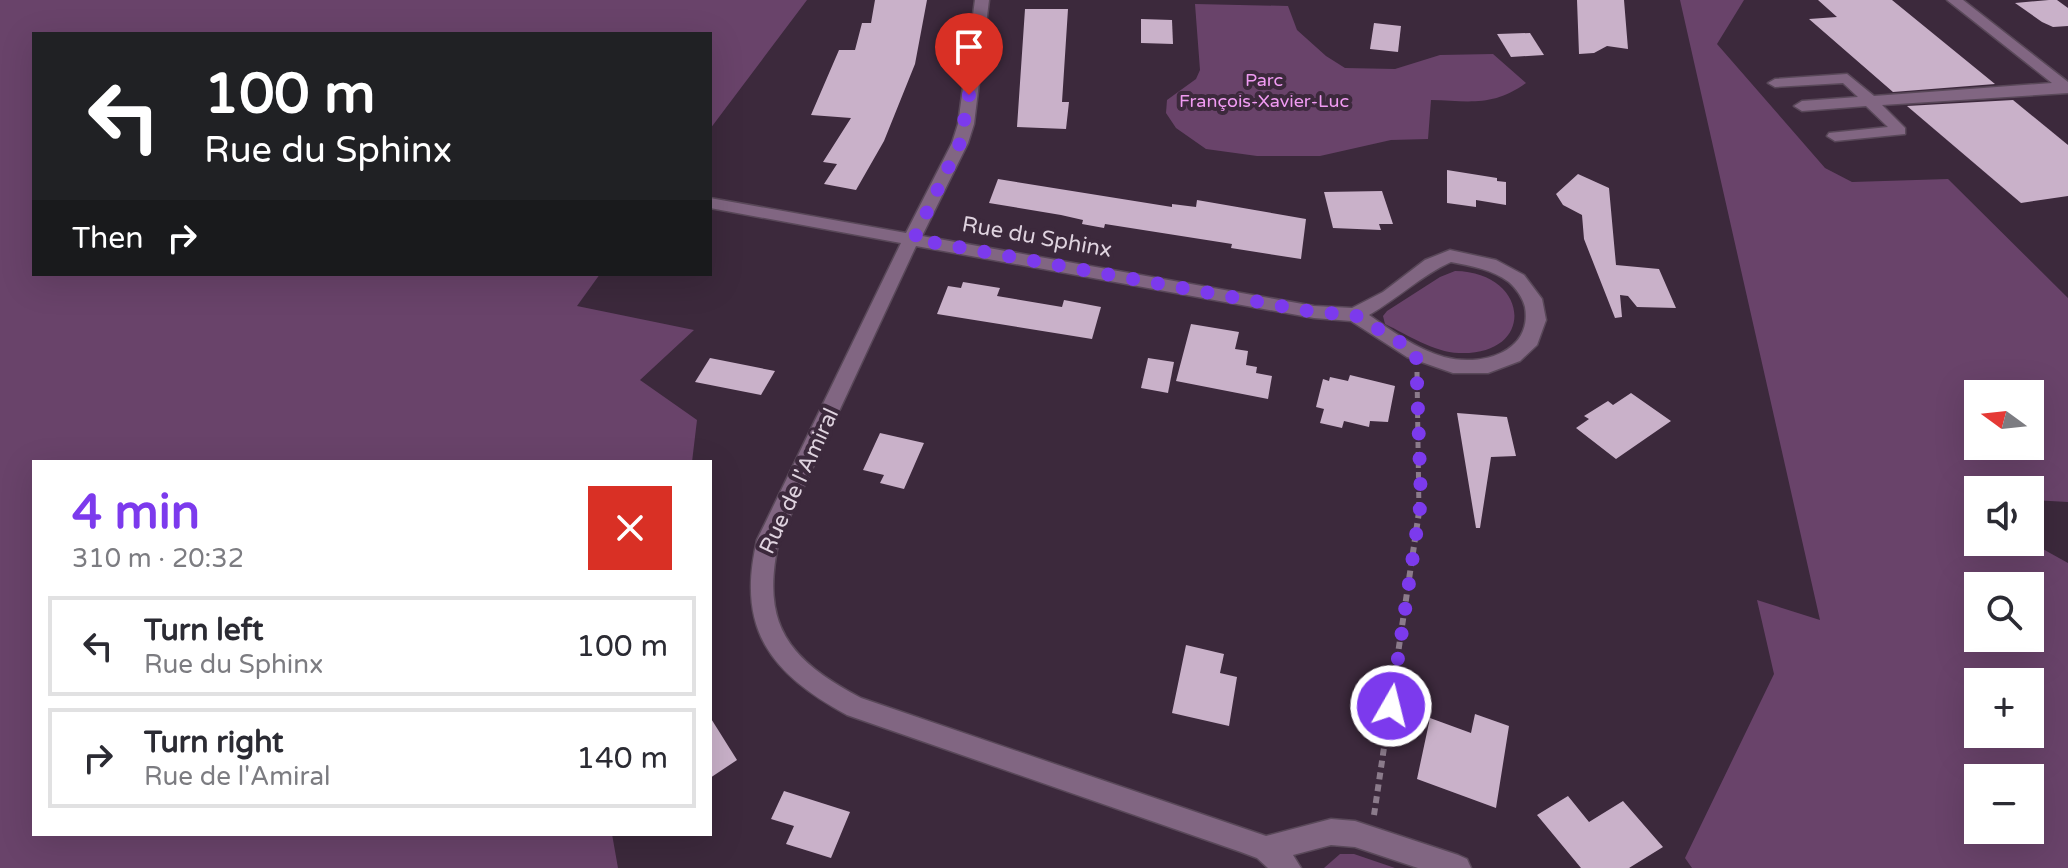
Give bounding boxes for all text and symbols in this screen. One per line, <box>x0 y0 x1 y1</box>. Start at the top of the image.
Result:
pin <box>935 13 1003 95</box>
icon: arrive <box>947 25 991 69</box>
text: 100 m <box>204 61 375 128</box>
icon: left <box>72 64 176 168</box>
park label: Parc François-Xavier-Luc <box>1179 69 1349 112</box>
text: Rue du Sphinx <box>204 129 452 172</box>
street label: Rue du Sphinx <box>960 211 1114 263</box>
icon: right <box>160 216 204 260</box>
text: Then <box>72 220 144 257</box>
north arrow <box>1964 380 2044 460</box>
map controls <box>1964 380 2044 844</box>
street label: Rue de l'Amiral <box>754 404 844 558</box>
button: sound <box>1964 476 2044 556</box>
text: 4 min <box>72 484 200 542</box>
button: close <box>588 486 672 570</box>
text: 310 m · 20:32 <box>72 543 244 574</box>
button: search <box>1964 572 2044 652</box>
text: Turn left <box>144 612 263 649</box>
icon: left <box>76 624 120 668</box>
text: 100 m <box>576 628 668 665</box>
text: Rue du Sphinx <box>144 649 323 680</box>
position arrow <box>1349 664 1433 748</box>
button: + <box>1964 668 2044 748</box>
text: Turn right <box>144 724 284 761</box>
icon: right <box>76 736 120 780</box>
text: 140 m <box>576 740 668 777</box>
text: Rue de l'Amiral <box>144 761 331 792</box>
button: − <box>1964 764 2044 844</box>

